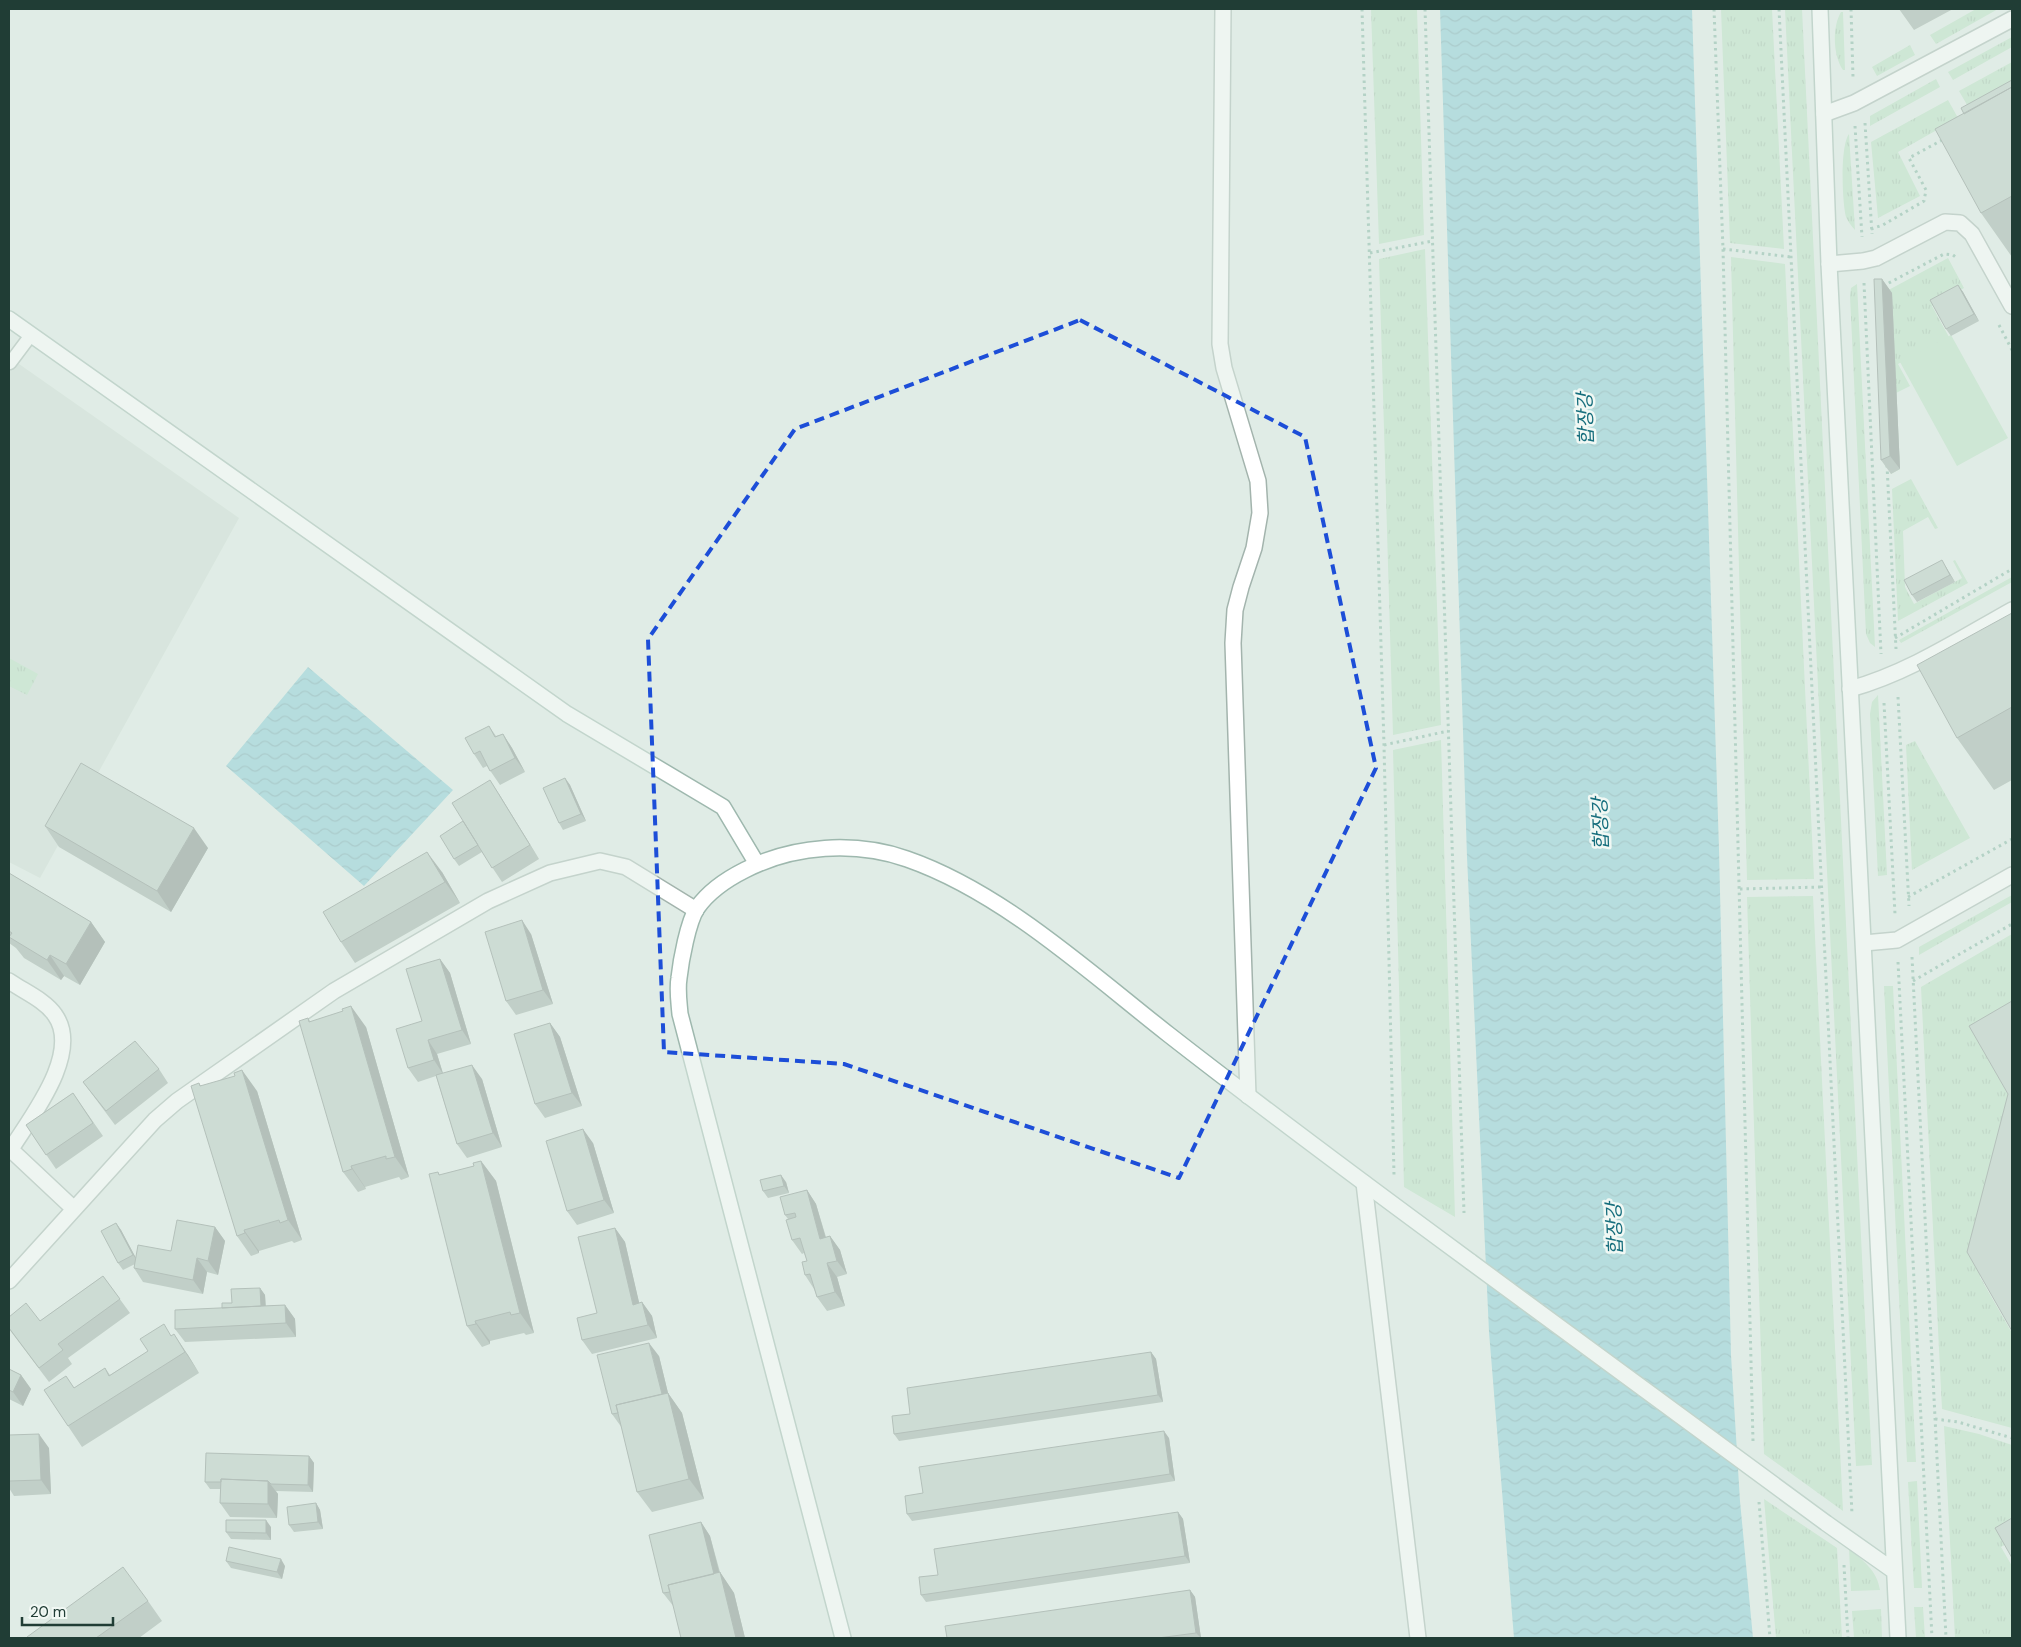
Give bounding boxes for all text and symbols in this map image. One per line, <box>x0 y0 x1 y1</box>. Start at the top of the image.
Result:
water label: 합장강 <box>1572 390 1599 446</box>
water label: 합장강 <box>1587 795 1614 851</box>
water label: 합장강 <box>1601 1200 1628 1256</box>
scale bar <box>22 1594 114 1626</box>
text: 20 m <box>30 1602 66 1622</box>

